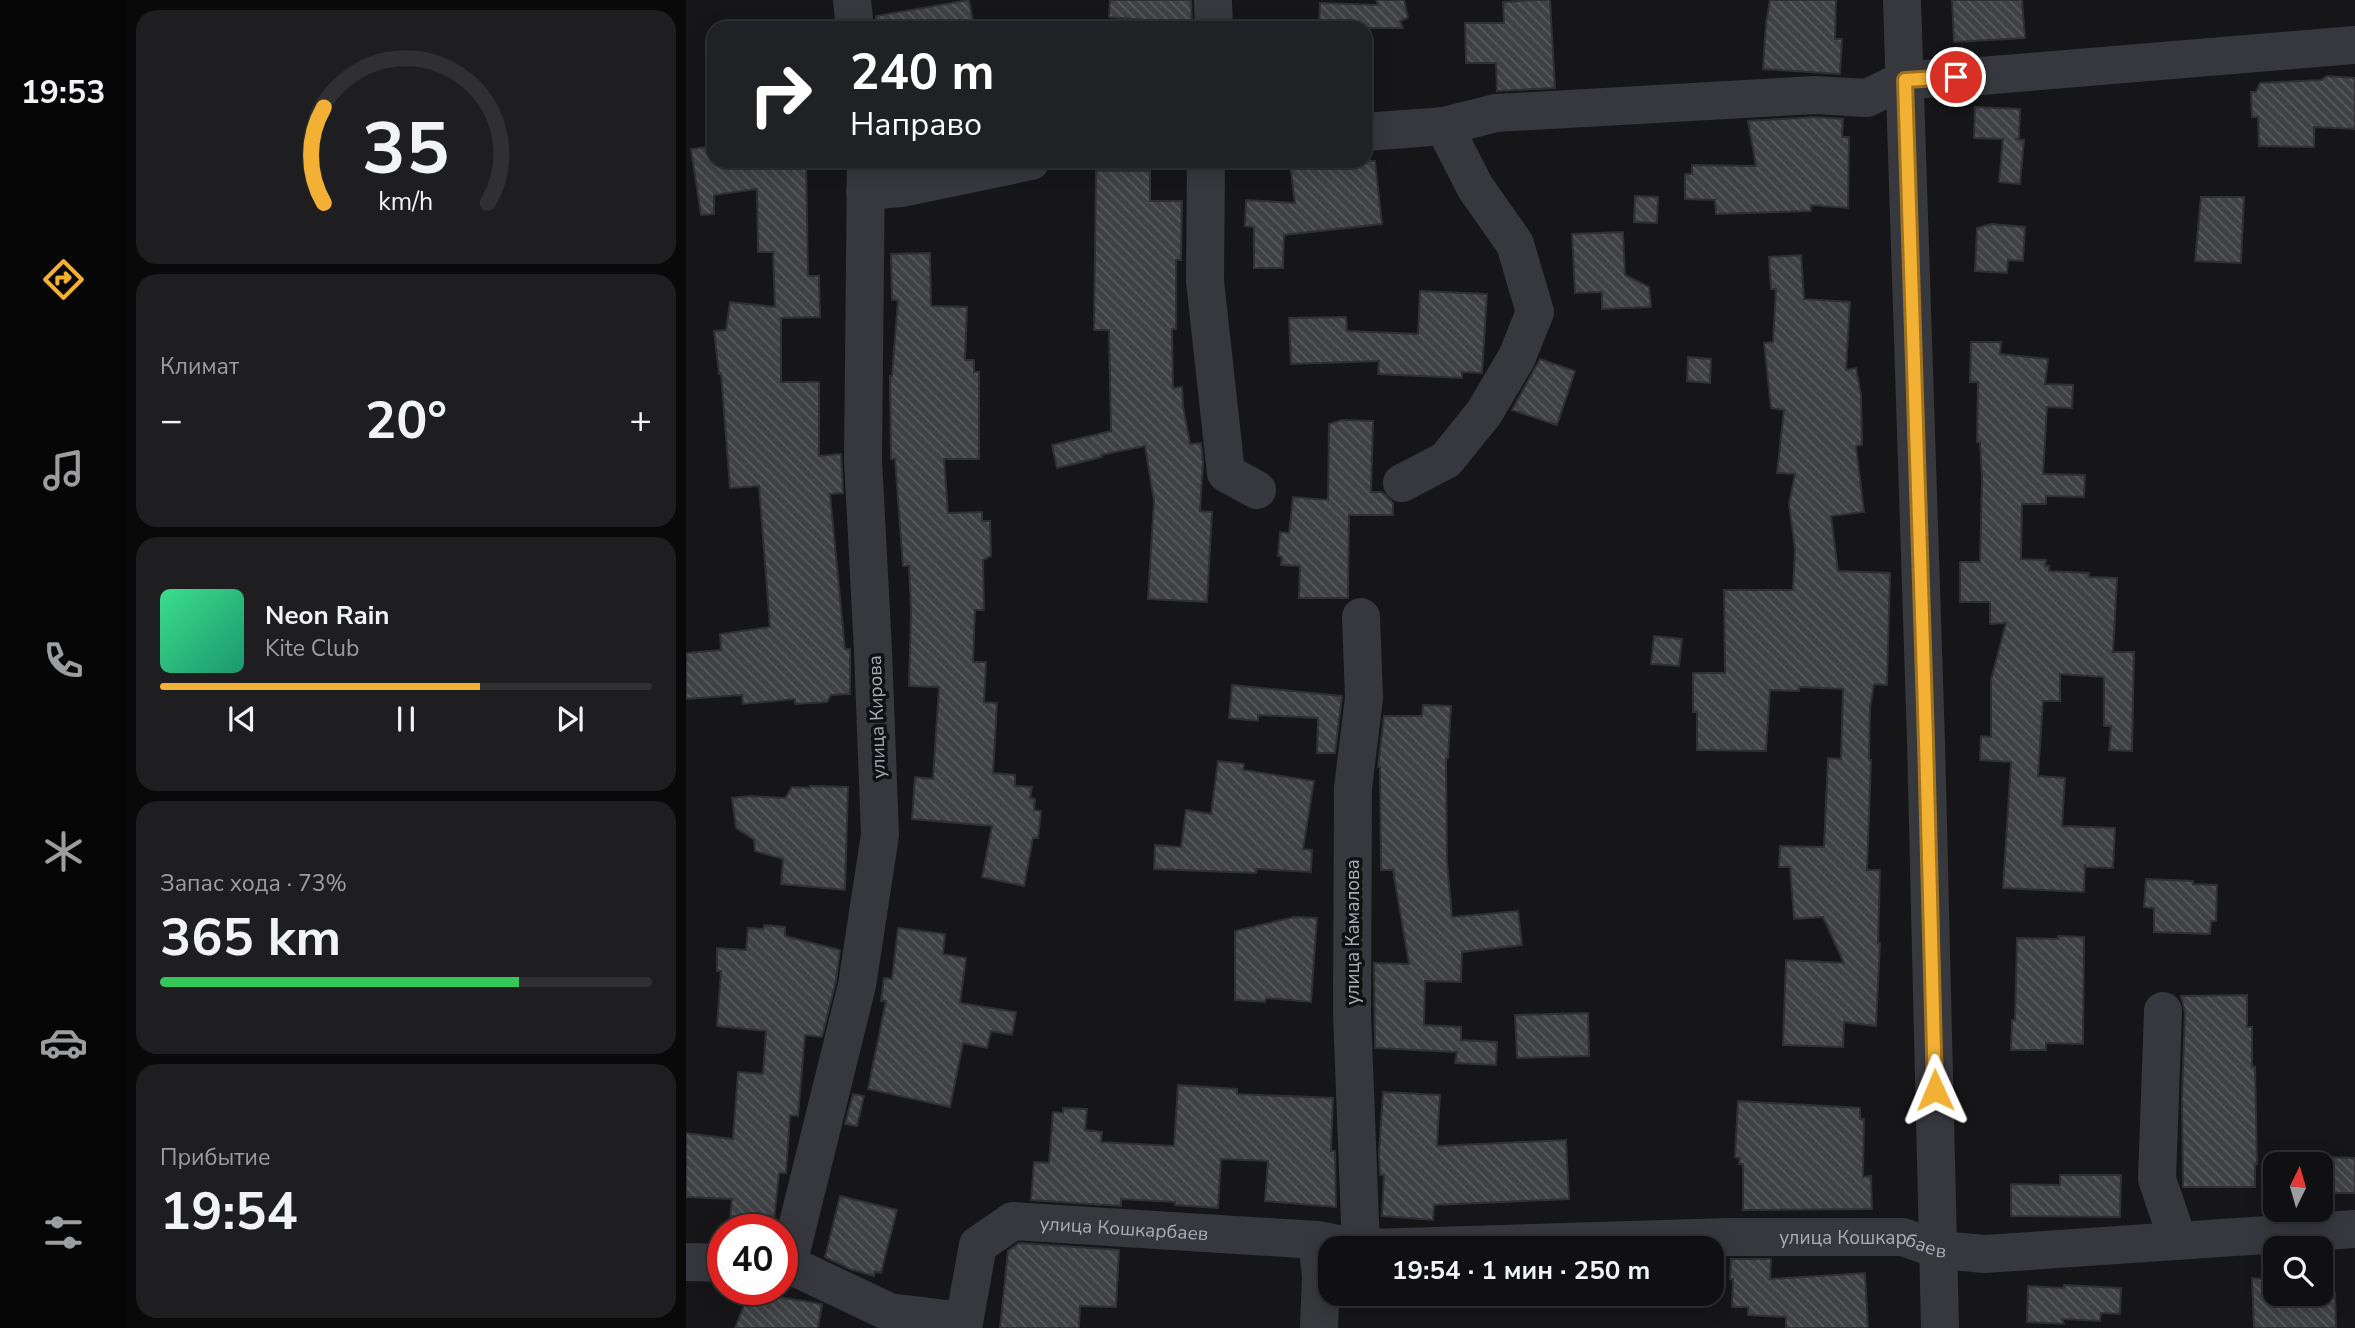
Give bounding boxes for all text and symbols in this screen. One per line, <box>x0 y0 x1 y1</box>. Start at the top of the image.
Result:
text: 240 m <box>850 39 994 106</box>
pin <box>1926 47 1986 107</box>
icon: right <box>735 49 826 140</box>
icon: arrive <box>1937 58 1975 96</box>
text: 19:53 <box>21 71 105 114</box>
text: 35 <box>362 99 450 199</box>
text: Направо <box>850 103 982 146</box>
text: km/h <box>378 185 434 219</box>
icon: directions <box>39 255 88 304</box>
text: Климат <box>160 351 239 382</box>
text: 20° <box>365 385 447 456</box>
text: − <box>160 395 183 446</box>
text: + <box>629 395 652 446</box>
icon: music <box>39 446 88 495</box>
text: Neon Rain <box>265 598 390 633</box>
text: Kite Club <box>265 633 359 664</box>
icon: phone <box>39 636 88 685</box>
street label: улица Кирова <box>862 655 892 779</box>
icon: previous <box>223 700 261 738</box>
icon: pause <box>387 700 425 738</box>
icon: next <box>551 700 589 738</box>
icon: climate <box>39 827 88 876</box>
street label: улица Камалова <box>1340 859 1366 1005</box>
text: Запас хода · 73% <box>160 868 347 899</box>
text: 365 km <box>160 902 341 973</box>
icon: car <box>39 1018 88 1067</box>
position arrow <box>1898 1053 1972 1127</box>
text: Прибытие <box>160 1142 270 1173</box>
north arrow <box>2263 1152 2333 1222</box>
map controls <box>2263 1152 2333 1306</box>
text: 19:54 <box>160 1176 298 1247</box>
icon: filters <box>39 1208 88 1257</box>
street label: улица Кошкарбаев <box>1039 1211 1209 1247</box>
speed limit sign: 40 <box>707 1214 798 1305</box>
street label: улица Кошкарбаев <box>1779 1225 1947 1265</box>
button: search <box>2263 1236 2333 1306</box>
text: 19:54 · 1 мин · 250 m <box>1392 1253 1650 1288</box>

